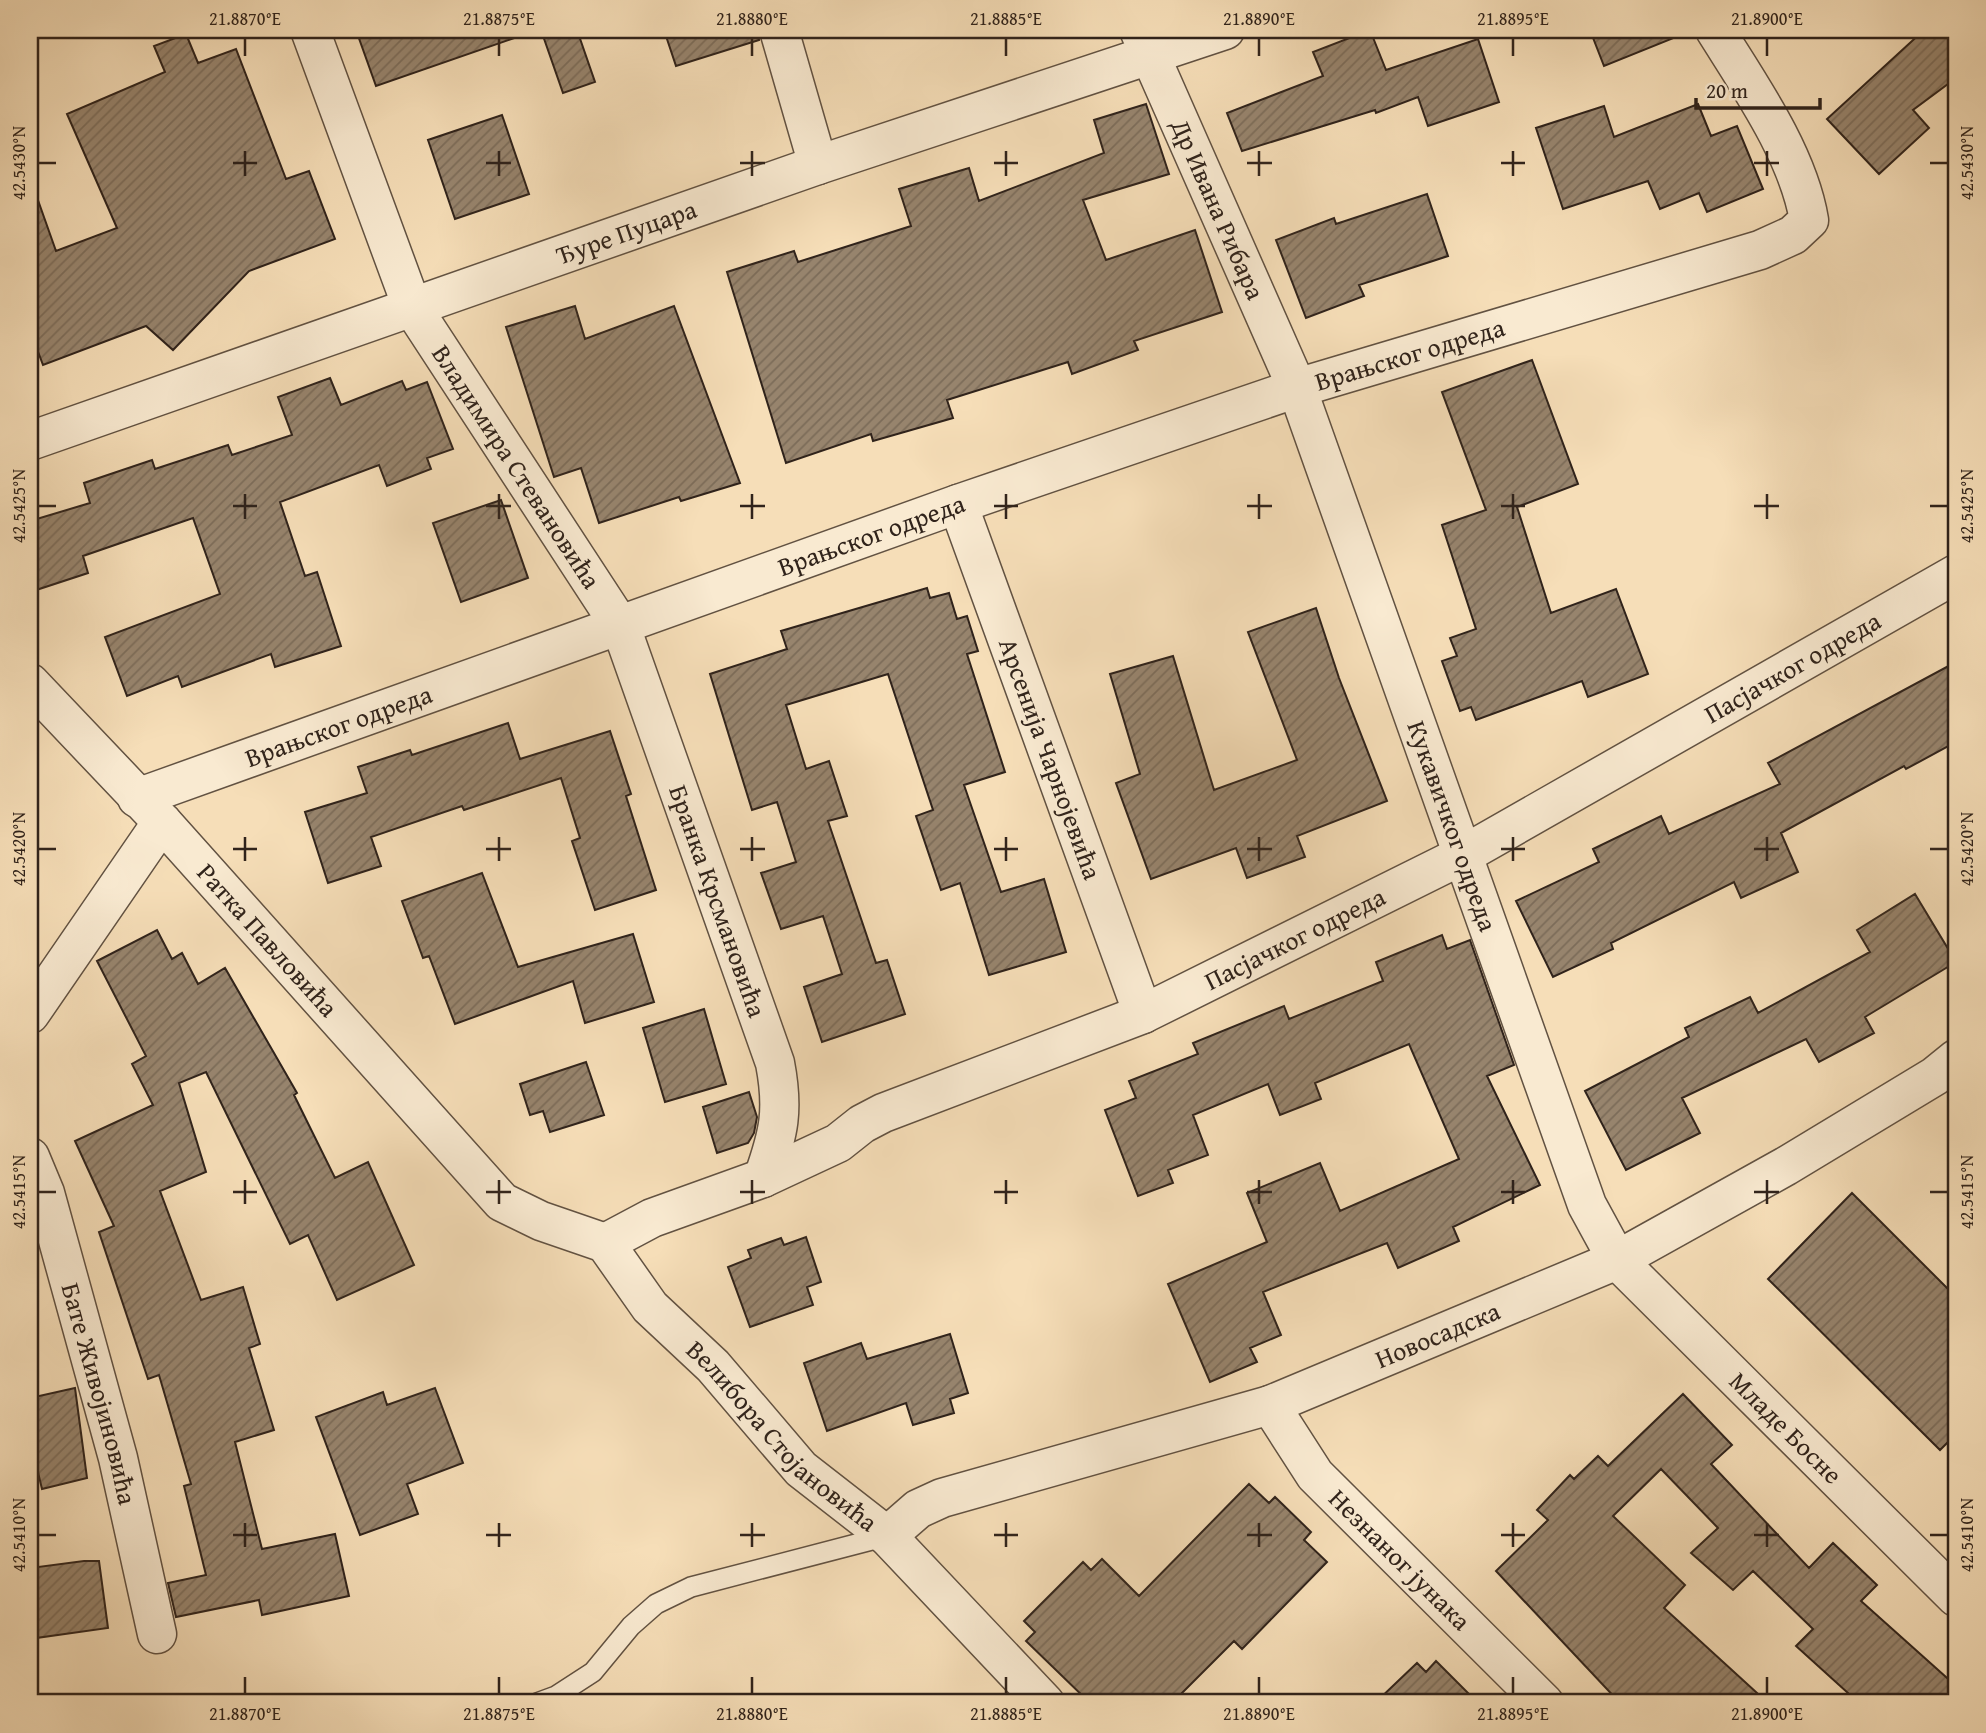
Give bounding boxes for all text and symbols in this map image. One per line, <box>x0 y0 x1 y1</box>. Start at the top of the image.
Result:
text: 21.8870°E <box>209 5 281 32</box>
text: 21.8875°E <box>463 5 535 32</box>
text: 21.8880°E <box>716 5 788 32</box>
text: 21.8885°E <box>970 5 1042 32</box>
text: 21.8890°E <box>1223 5 1295 32</box>
text: 21.8895°E <box>1477 5 1549 32</box>
text: 21.8900°E <box>1731 5 1803 32</box>
scale bar <box>1696 66 1820 110</box>
text: 20 m <box>1706 75 1748 106</box>
street label: Др Ивана Рибара <box>1161 112 1276 306</box>
text: 42.5430°N <box>5 125 32 200</box>
text: 42.5430°N <box>1953 125 1980 200</box>
street label: Ђуре Пуцара <box>551 189 702 274</box>
street label: Врањског одреда <box>1310 307 1510 401</box>
street label: Владимира Стевановића <box>423 337 611 597</box>
text: 42.5425°N <box>5 468 32 543</box>
text: 42.5425°N <box>1953 468 1980 543</box>
street label: Врањског одреда <box>772 483 971 586</box>
street label: Пасјачког одреда <box>1697 601 1888 733</box>
street label: Арсенија Чарнојевића <box>989 632 1113 885</box>
street label: Врањског одреда <box>239 674 438 777</box>
street label: Кукавичког одреда <box>1398 715 1508 937</box>
street label: Бранка Крсмановића <box>659 779 777 1023</box>
text: 42.5420°N <box>5 811 32 886</box>
text: 42.5420°N <box>1953 811 1980 886</box>
street label: Ратка Павловића <box>188 854 348 1026</box>
street label: Пасјачког одреда <box>1197 876 1392 1000</box>
text: 42.5415°N <box>5 1154 32 1229</box>
text: 42.5415°N <box>1953 1154 1980 1229</box>
street label: Бате Живојиновића <box>52 1278 148 1509</box>
street label: Новосадска <box>1369 1291 1506 1378</box>
street label: Велибора Стојановића <box>678 1331 887 1541</box>
street label: Младе Босне <box>1721 1362 1852 1493</box>
street label: Незнаног јунака <box>1320 1479 1481 1639</box>
text: 42.5410°N <box>5 1497 32 1572</box>
text: 42.5410°N <box>1953 1497 1980 1572</box>
text: 21.8870°E <box>209 1700 281 1727</box>
text: 21.8875°E <box>463 1700 535 1727</box>
text: 21.8880°E <box>716 1700 788 1727</box>
text: 21.8885°E <box>970 1700 1042 1727</box>
text: 21.8890°E <box>1223 1700 1295 1727</box>
text: 21.8895°E <box>1477 1700 1549 1727</box>
text: 21.8900°E <box>1731 1700 1803 1727</box>

